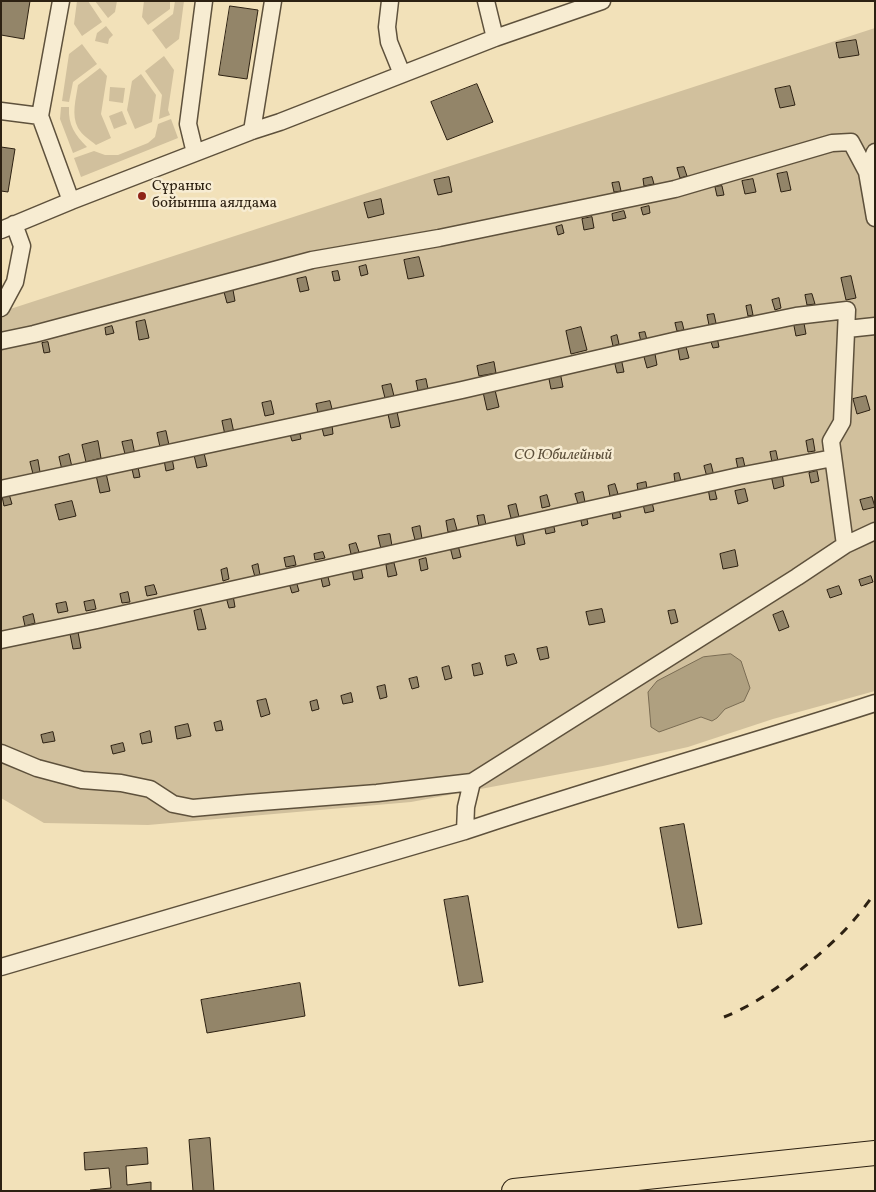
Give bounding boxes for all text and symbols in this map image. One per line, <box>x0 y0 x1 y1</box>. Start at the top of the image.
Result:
place label: Сұраныс бойынша аялдама <box>152 178 277 213</box>
marker: Сұраныс бойынша аялдама <box>136 190 148 202</box>
park label: СО Юбилейный <box>514 447 612 465</box>

